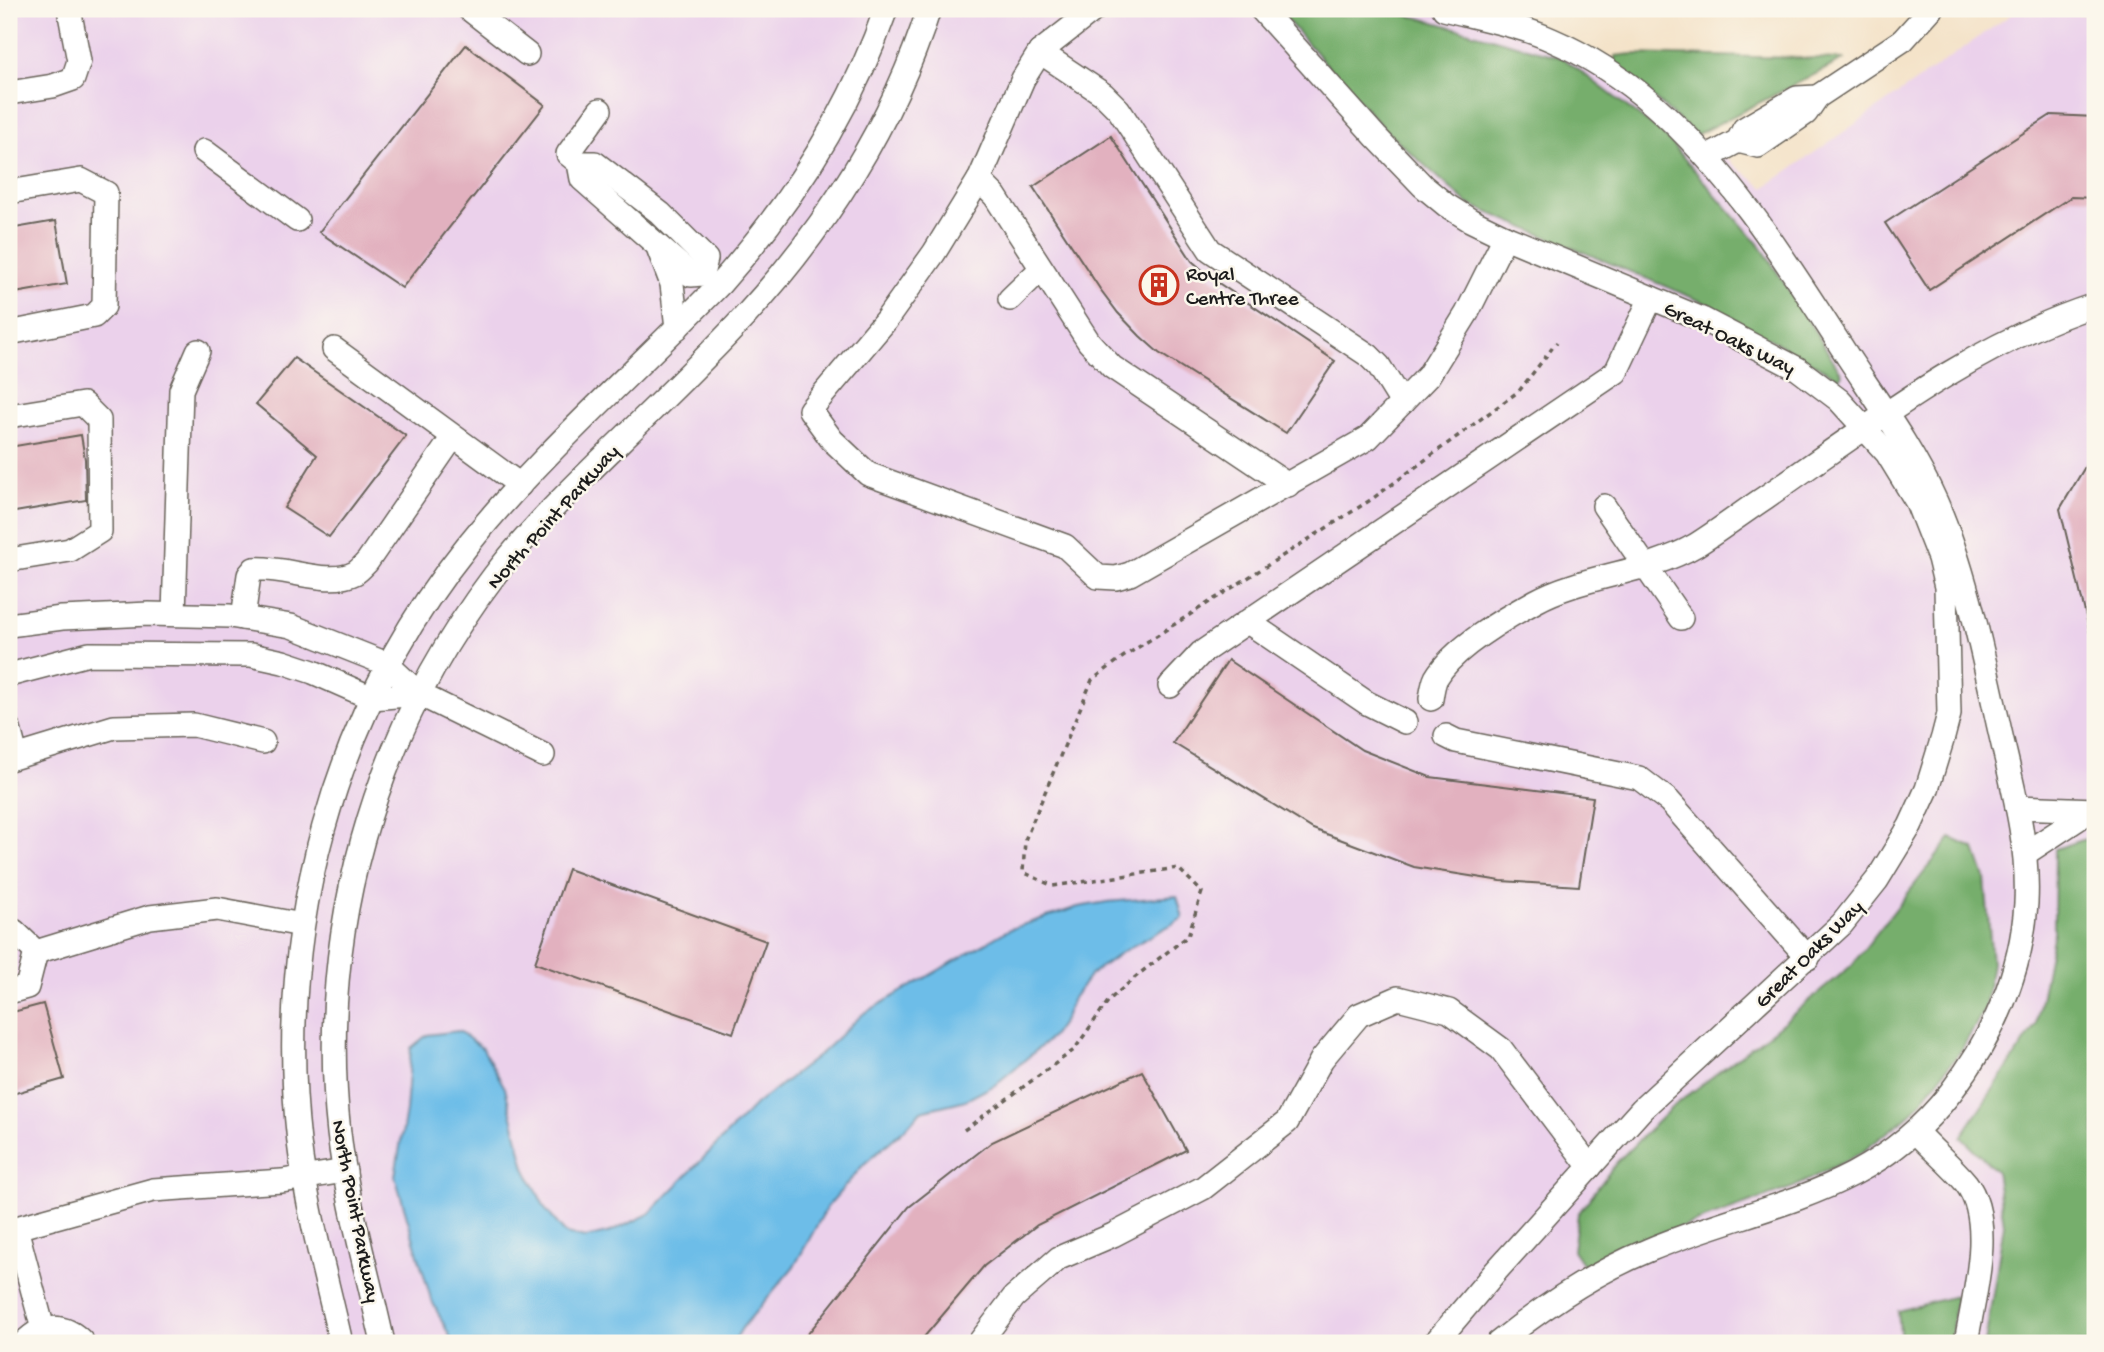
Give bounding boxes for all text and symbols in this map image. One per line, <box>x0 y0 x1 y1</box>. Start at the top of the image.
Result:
building icon: Royal Centre Three <box>1138 264 1180 306</box>
place label: Royal Centre Three <box>1186 264 1300 313</box>
street label: Great Oaks Way <box>1659 298 1798 383</box>
street label: North Point Parkway <box>483 441 626 596</box>
street label: Great Oaks Way <box>1751 896 1870 1015</box>
street label: North Point Parkway <box>324 1118 384 1305</box>

